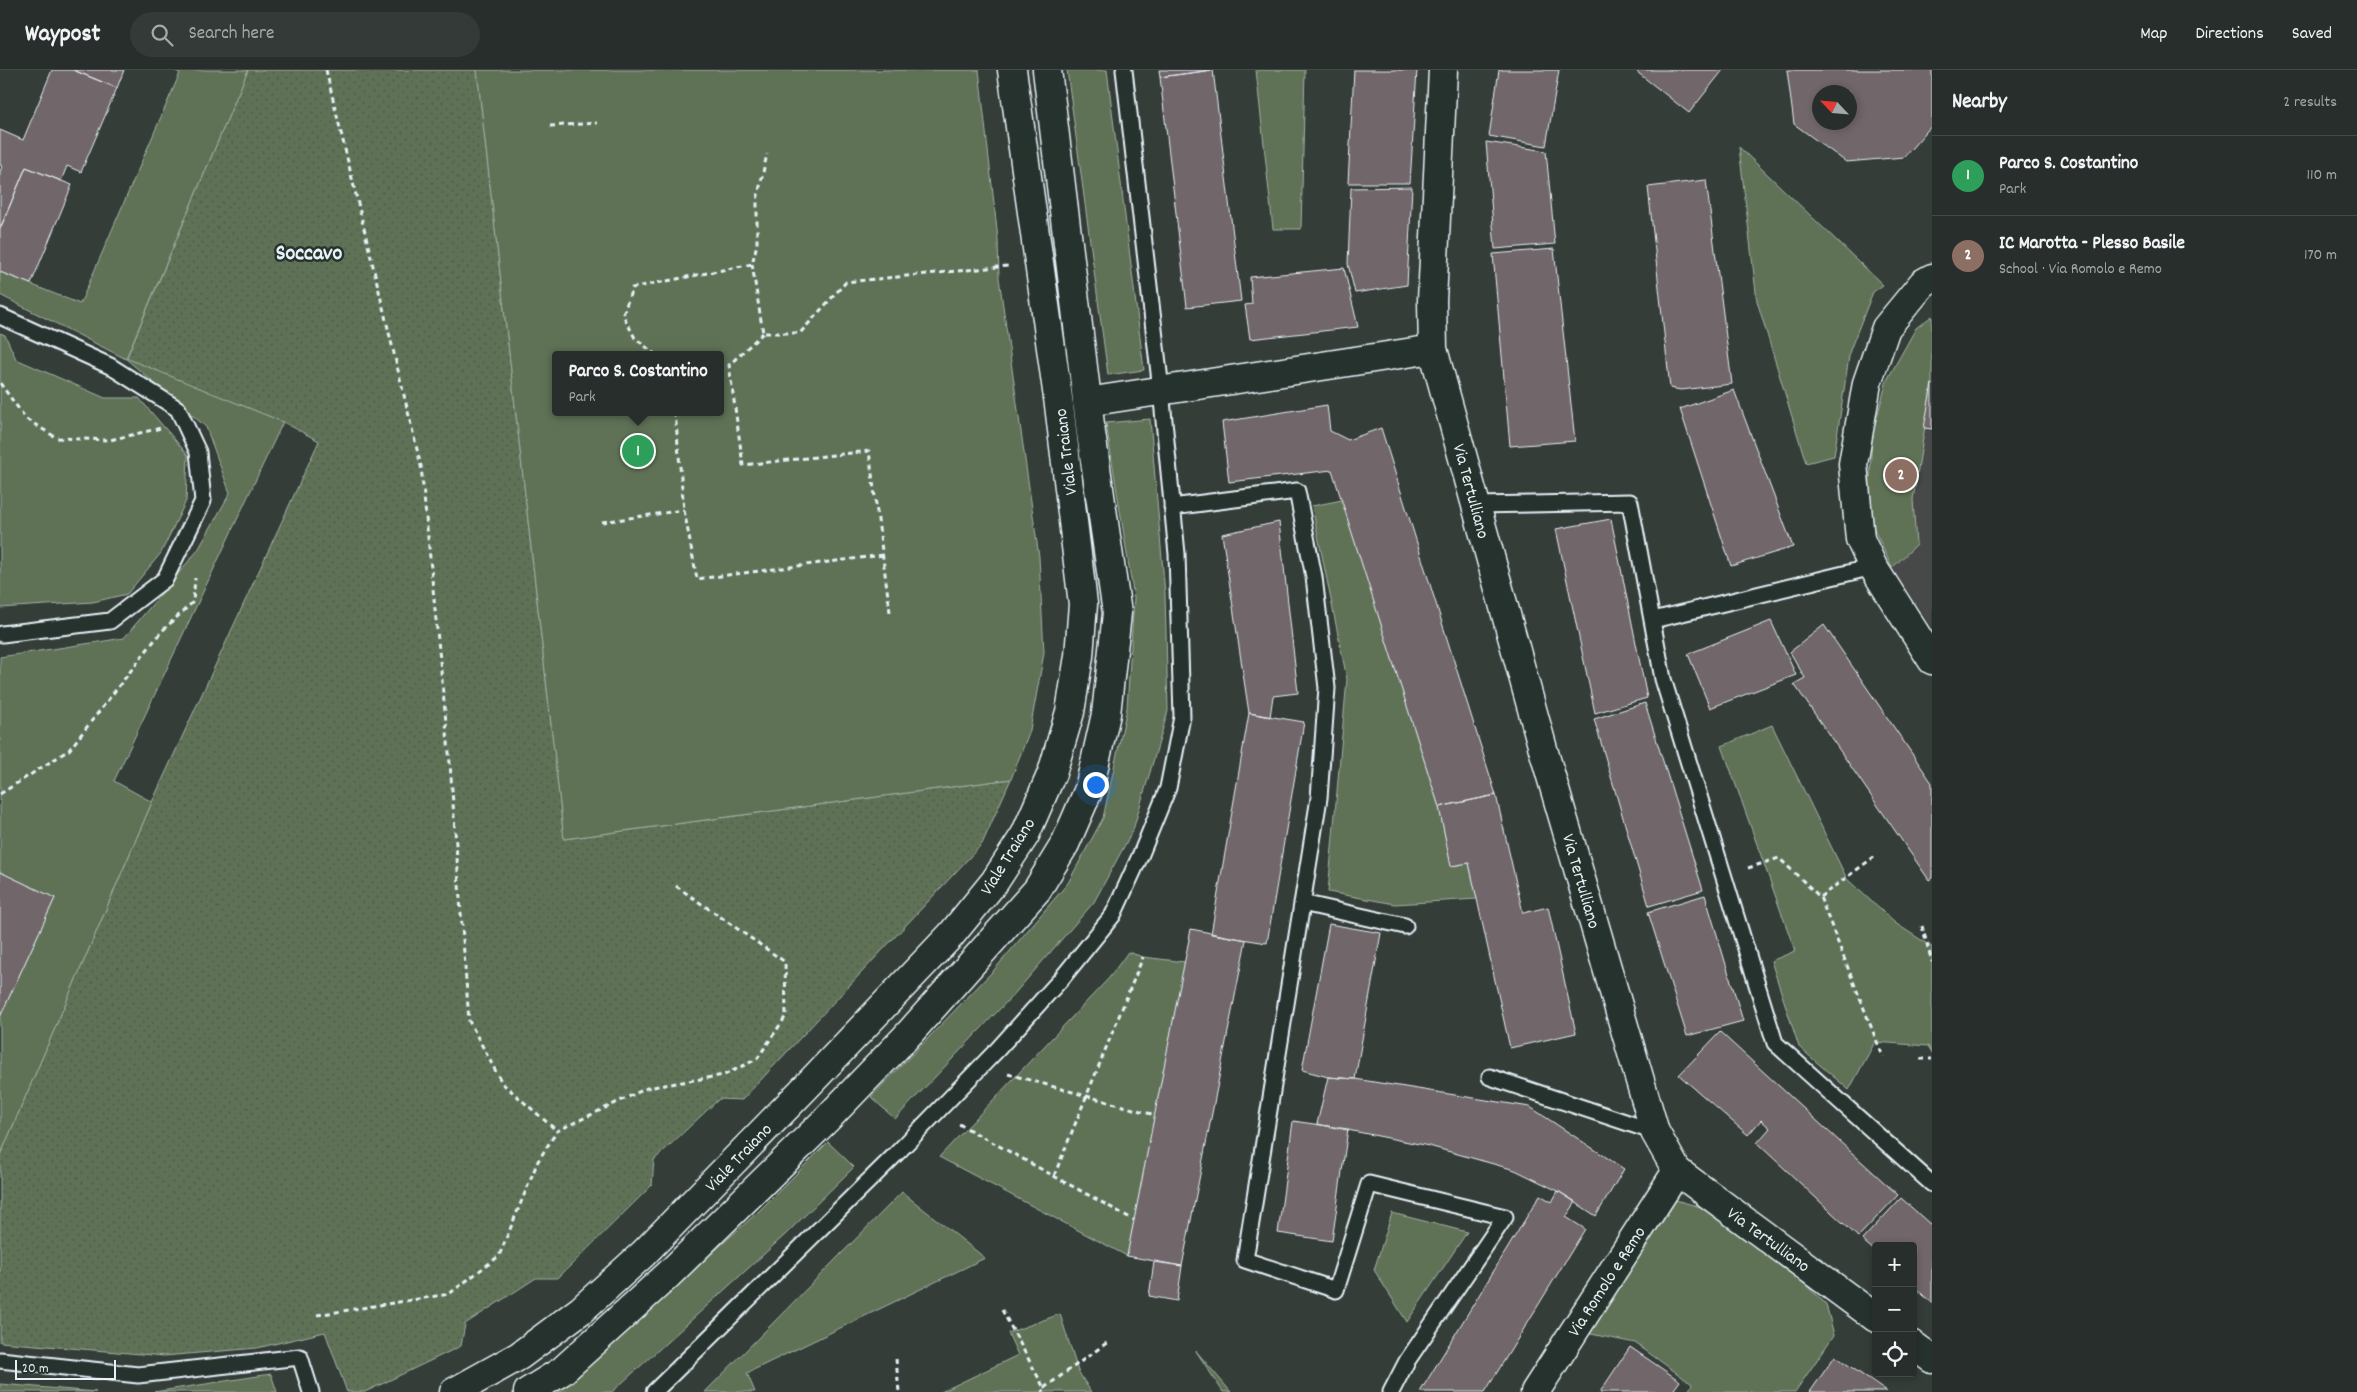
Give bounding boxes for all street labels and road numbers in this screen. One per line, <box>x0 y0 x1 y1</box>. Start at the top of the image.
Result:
street label: Viale Traiano <box>1050 407 1085 496</box>
street label: Via Tertulliano <box>1445 441 1494 542</box>
street label: Viale Traiano <box>975 814 1043 901</box>
street label: Via Tertulliano <box>1554 831 1605 932</box>
street label: Viale Traiano <box>701 1119 779 1199</box>
street label: Via Tertulliano <box>1721 1202 1814 1280</box>
street label: Via Romolo e Remo <box>1563 1222 1653 1343</box>

